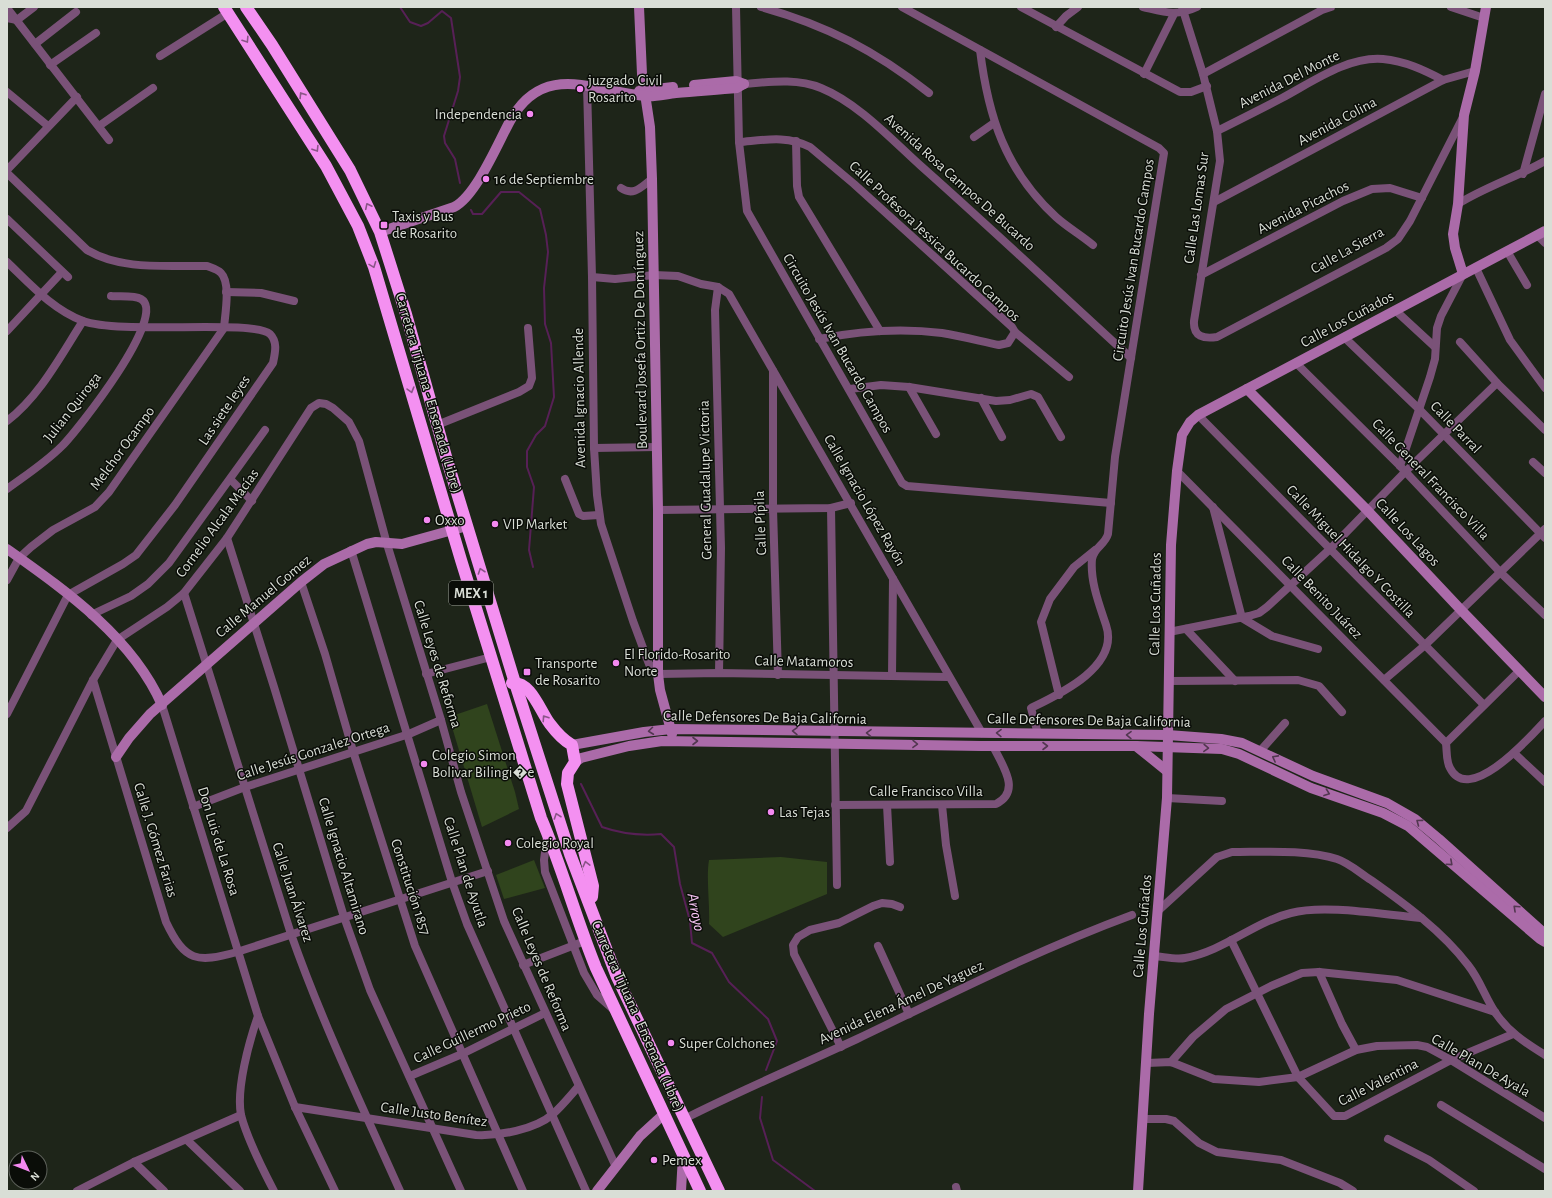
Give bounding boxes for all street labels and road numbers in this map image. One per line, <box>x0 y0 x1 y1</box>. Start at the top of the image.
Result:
street label: Avenida Del Monte <box>1236 48 1342 111</box>
street label: Avenida Colina <box>1295 94 1379 148</box>
street label: Avenida Rosa Campos De Bucardo <box>882 111 1038 254</box>
street label: Calle Las Lomas Sur <box>1181 151 1212 265</box>
street label: Calle Profesora Jessica Bucardo Campos <box>846 158 1023 325</box>
street label: Circuito Jesús Ivan Bucardo Campos <box>1110 158 1157 362</box>
street label: Avenida Picachos <box>1255 178 1351 237</box>
street label: Calle La Sierra <box>1308 224 1386 277</box>
street label: Boulevard Josefa Ortiz De Domínguez <box>631 231 650 449</box>
street label: Circuito Jesús Ivan Bucardo Campos <box>780 251 895 436</box>
street label: Calle Los Cuñados <box>1298 289 1396 350</box>
street label: Carretera Tijuana - Ensenada (Libre) <box>393 291 464 495</box>
street label: Avenida Ignacio Allende <box>571 328 588 468</box>
street label: Julian Quiroga <box>41 370 104 445</box>
street label: Las siete leyes <box>196 373 253 448</box>
street label: Calle Parral <box>1427 398 1484 456</box>
street label: General Guadalupe Victoria <box>697 400 714 560</box>
street label: Melchor Ocampo <box>87 404 158 493</box>
street label: Calle General Francisco Villa <box>1369 416 1492 543</box>
street label: Calle Ignacio López Rayón <box>821 432 908 568</box>
street label: Cornelio Alcala Macías <box>173 466 262 580</box>
street label: Calle Miguel Hidalgo Y Costilla <box>1283 482 1418 621</box>
street label: Calle Pípila <box>752 490 769 556</box>
street label: Calle Los Lagos <box>1373 496 1443 569</box>
street label: Calle Manuel Gomez <box>213 552 314 641</box>
street label: Calle Los Cuñados <box>1147 552 1164 656</box>
street label: Calle Benito Juárez <box>1278 553 1365 642</box>
road number: MEX 1 <box>449 581 493 605</box>
street label: Calle Leyes de Reforma <box>411 598 464 730</box>
street label: Calle Matamoros <box>755 653 853 670</box>
street label: Calle Defensores De Baja California <box>663 708 867 727</box>
street label: Calle Defensores De Baja California <box>987 711 1191 730</box>
street label: Calle Jesús Gonzalez Ortega <box>235 720 392 783</box>
street label: Calle J. Gómez Farias <box>131 781 180 899</box>
street label: Calle Francisco Villa <box>869 784 983 799</box>
street label: Don Luis de La Rosa <box>195 785 242 897</box>
street label: Calle Ignacio Altamirano <box>316 796 372 936</box>
street label: Calle Plan de Ayutla <box>441 815 490 929</box>
street label: Constitución 1857 <box>388 837 433 937</box>
street label: Calle Juan Álvarez <box>269 840 318 944</box>
street label: Calle Los Cuñados <box>1131 874 1154 978</box>
street label: Calle Leyes de Reforma <box>509 905 574 1033</box>
street label: Carretera Tijuana - Ensenada (Libre) <box>588 918 687 1114</box>
street label: Avenida Elena Ámel De Yaguez <box>816 956 986 1047</box>
street label: Calle Guillermo Prieto <box>411 999 533 1066</box>
street label: Calle Plan De Ayala <box>1429 1031 1533 1100</box>
street label: Calle Valentina <box>1336 1056 1421 1109</box>
street label: Calle Justo Benítez <box>380 1100 488 1129</box>

